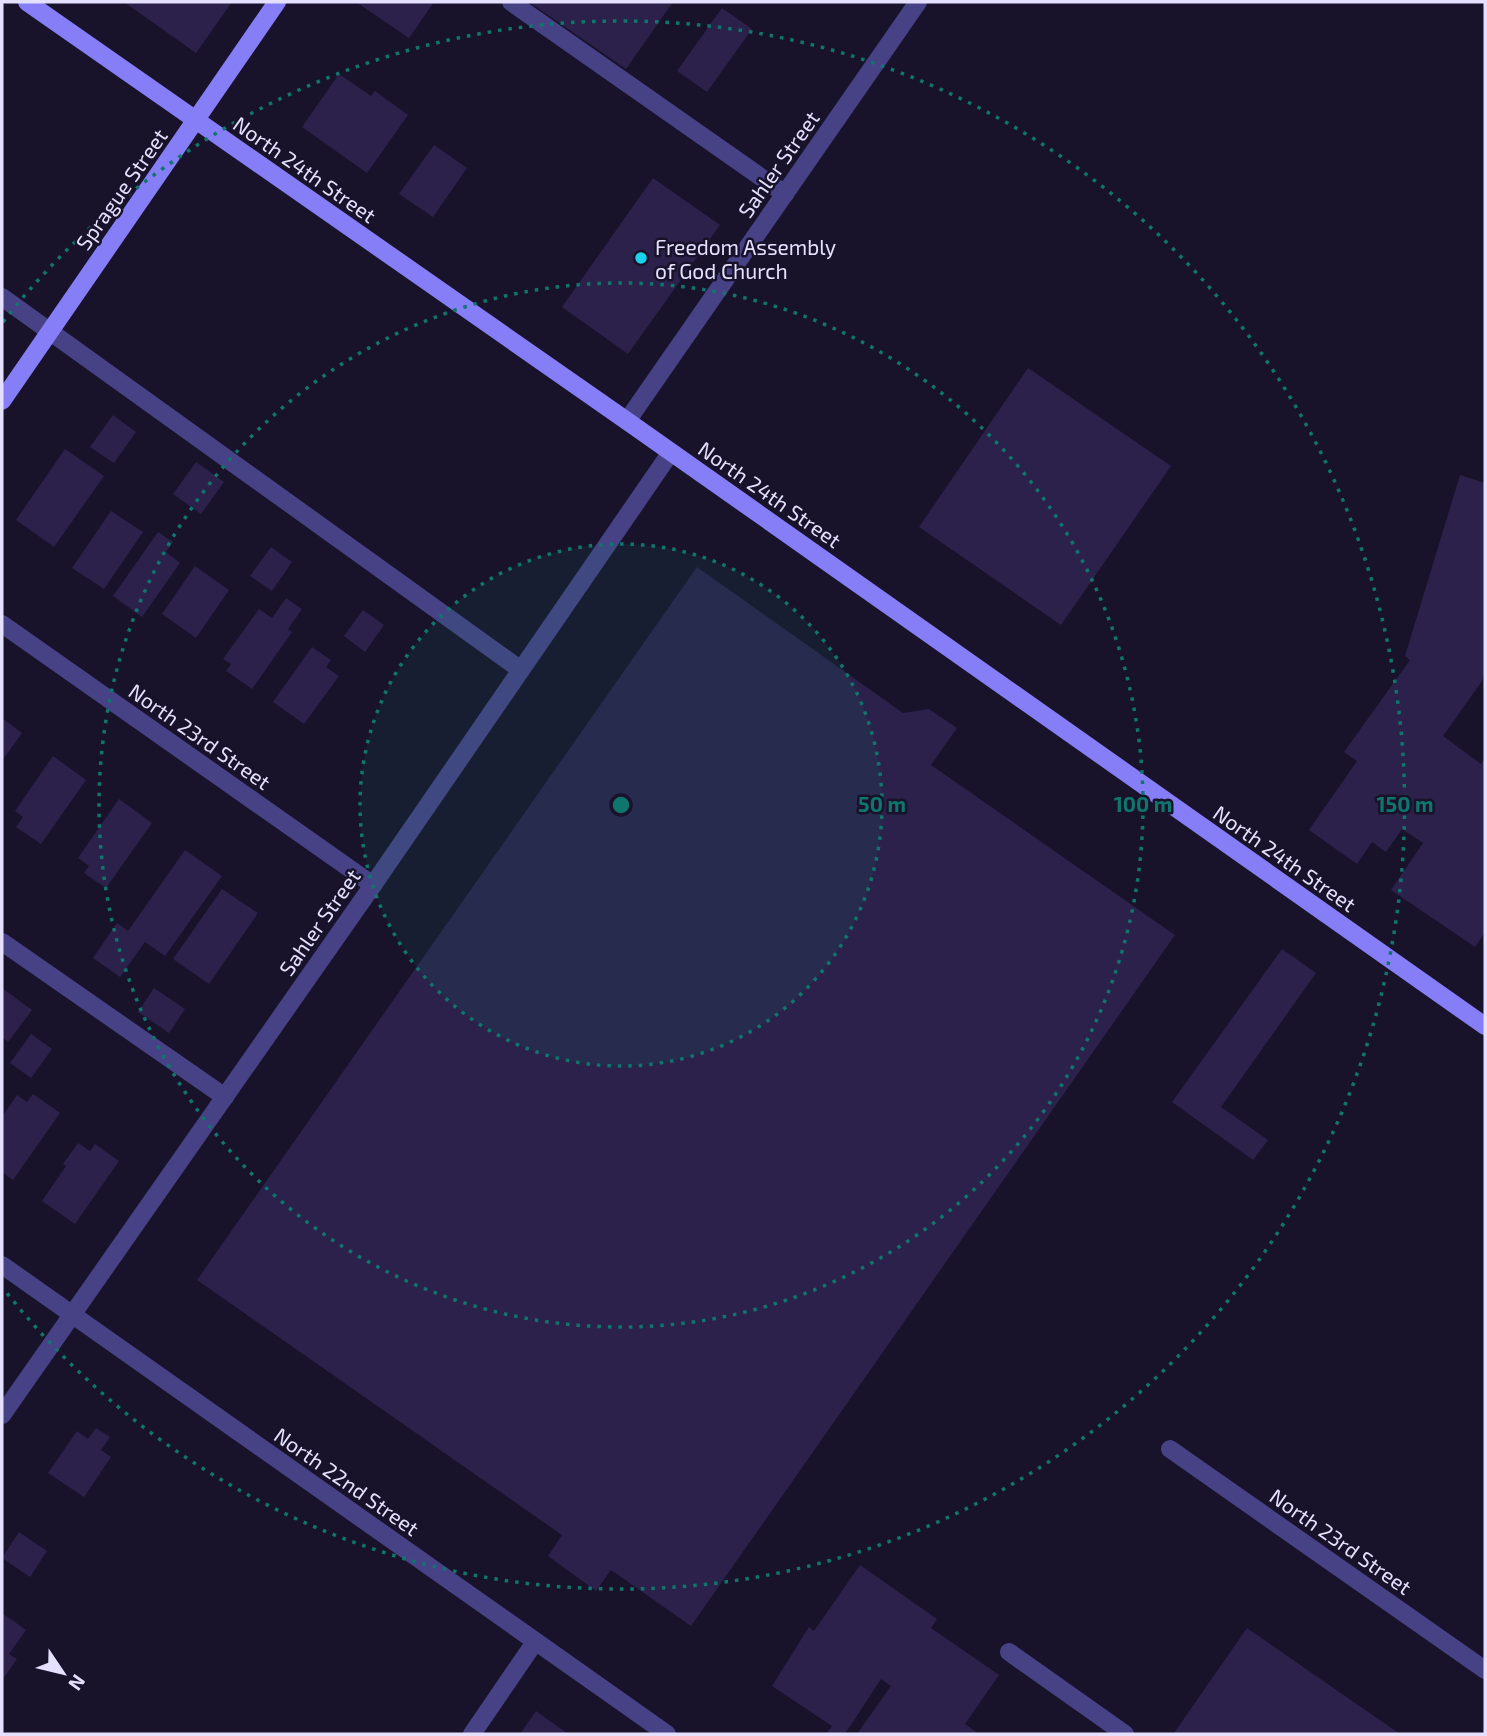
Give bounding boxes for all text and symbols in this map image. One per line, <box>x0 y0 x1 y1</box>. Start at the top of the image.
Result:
street label: Sahler Street <box>732 106 824 222</box>
street label: North 24th Street <box>229 111 381 227</box>
street label: Sprague Street <box>70 124 172 254</box>
place label: Freedom Assembly of God Church <box>655 234 836 283</box>
marker: Freedom Assembly of God Church <box>633 250 649 266</box>
street label: North 24th Street <box>694 436 846 552</box>
street label: North 23rd Street <box>125 678 275 794</box>
text: 50 m <box>858 791 906 816</box>
text: 100 m <box>1114 791 1172 816</box>
text: 150 m <box>1377 791 1433 816</box>
centre of rings <box>609 793 633 817</box>
street label: North 24th Street <box>1209 800 1361 916</box>
street label: Sahler Street <box>273 864 365 980</box>
street label: North 22nd Street <box>270 1422 424 1540</box>
street label: North 23rd Street <box>1266 1483 1416 1599</box>
north arrow <box>28 1638 98 1708</box>
text: N <box>64 1671 91 1695</box>

